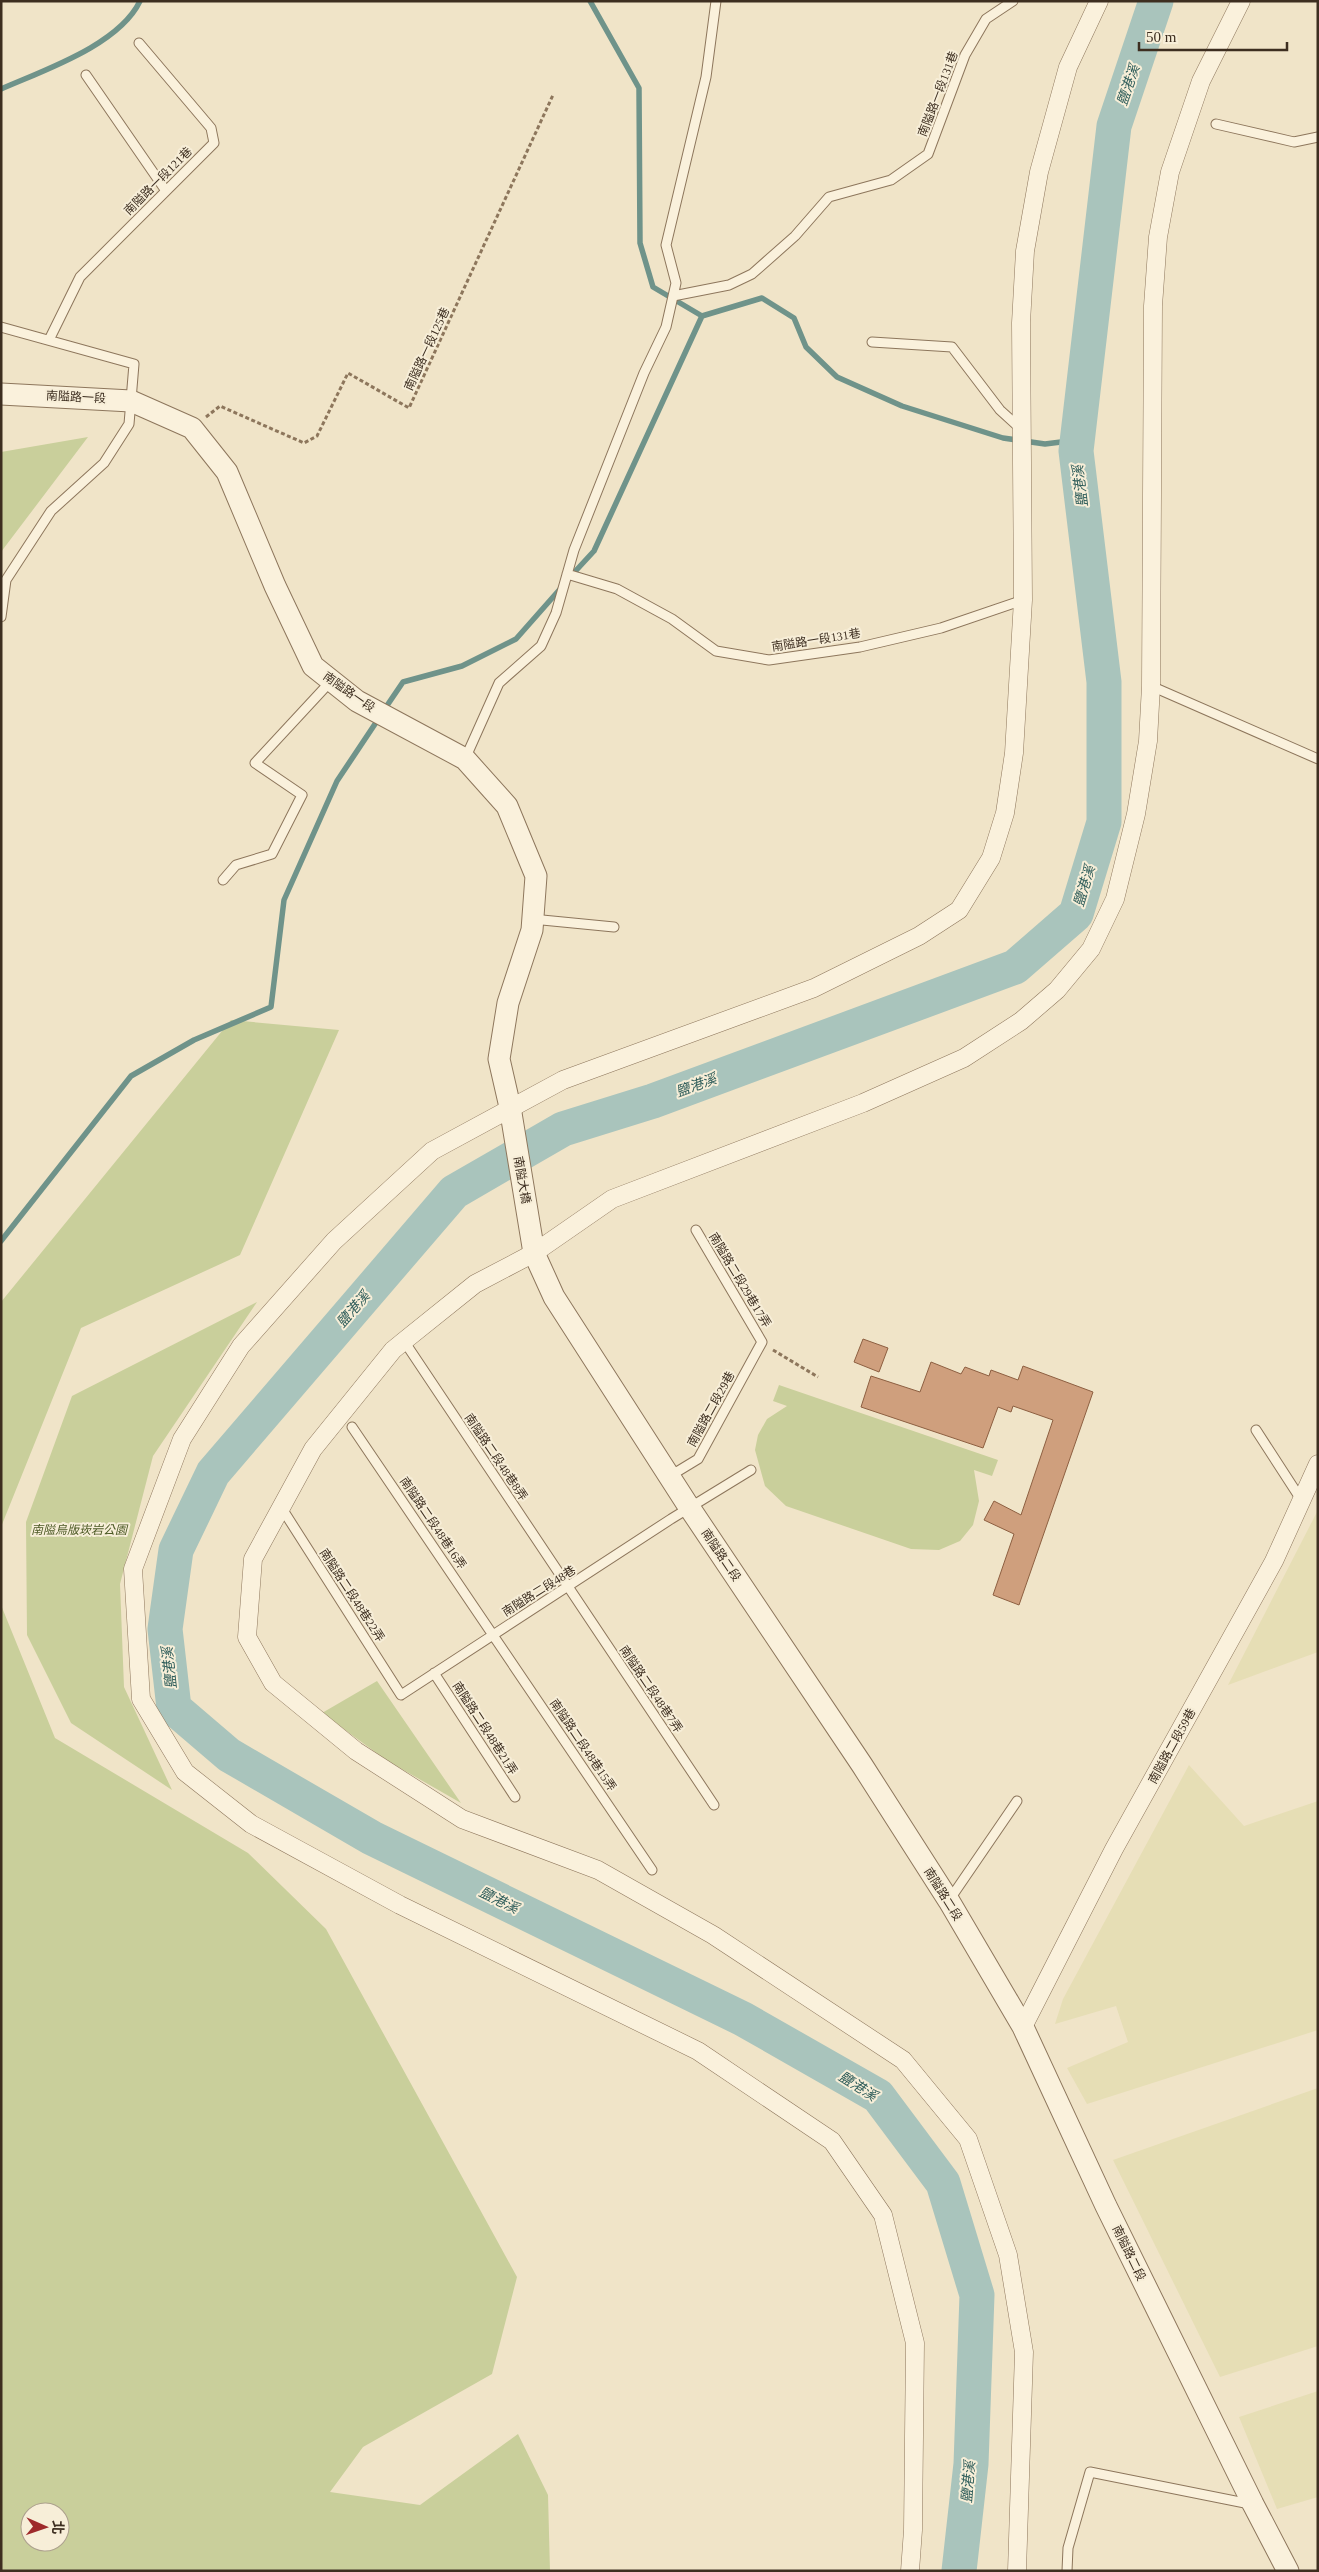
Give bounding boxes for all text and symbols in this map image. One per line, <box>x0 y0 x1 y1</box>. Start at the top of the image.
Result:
scale bar <box>1139 20 1286 52</box>
text: 50 m <box>1146 29 1177 45</box>
street label: 南隘路一段131巷 <box>915 49 961 139</box>
water label: 鹽港溪 <box>1115 61 1143 107</box>
street label: 南隘路一段121巷 <box>121 144 195 218</box>
street label: 南隘路一段125巷 <box>402 305 452 393</box>
street label: 南隘路一段 <box>46 388 106 406</box>
water label: 鹽港溪 <box>1070 462 1090 508</box>
street label: 南隘路一段131巷 <box>770 626 862 654</box>
street label: 南隘路一段 <box>320 669 378 715</box>
water label: 鹽港溪 <box>1071 862 1098 908</box>
water label: 鹽港溪 <box>674 1071 720 1100</box>
street label: 南隘大橋 <box>511 1155 533 1205</box>
street label: 南隘路二段29巷17弄 <box>706 1230 774 1330</box>
water label: 鹽港溪 <box>334 1287 374 1330</box>
street label: 南隘路二段29巷 <box>685 1369 737 1449</box>
street label: 南隘路二段48巷8弄 <box>462 1411 530 1503</box>
street label: 南隘路二段48巷16弄 <box>397 1474 469 1572</box>
park label: 南隘烏版崁岩公園 <box>31 1523 129 1537</box>
street label: 南隘路二段 <box>698 1526 744 1584</box>
street label: 南隘路二段48巷22弄 <box>317 1546 387 1644</box>
street label: 南隘路二段48巷 <box>500 1563 578 1619</box>
street label: 南隘路二段48巷7弄 <box>617 1643 685 1735</box>
water label: 鹽港溪 <box>160 1644 179 1690</box>
street label: 南隘路二段48巷21弄 <box>450 1679 520 1777</box>
street label: 南隘路二段48巷15弄 <box>547 1696 619 1794</box>
street label: 南隘路二段59巷 <box>1146 1706 1198 1786</box>
street label: 南隘路二段 <box>921 1865 965 1923</box>
water label: 鹽港溪 <box>477 1885 523 1917</box>
water label: 鹽港溪 <box>836 2069 881 2105</box>
street label: 南隘路二段 <box>1110 2223 1148 2283</box>
water label: 鹽港溪 <box>959 2458 978 2504</box>
north arrow <box>20 2502 70 2552</box>
text: 北 <box>50 2520 65 2535</box>

